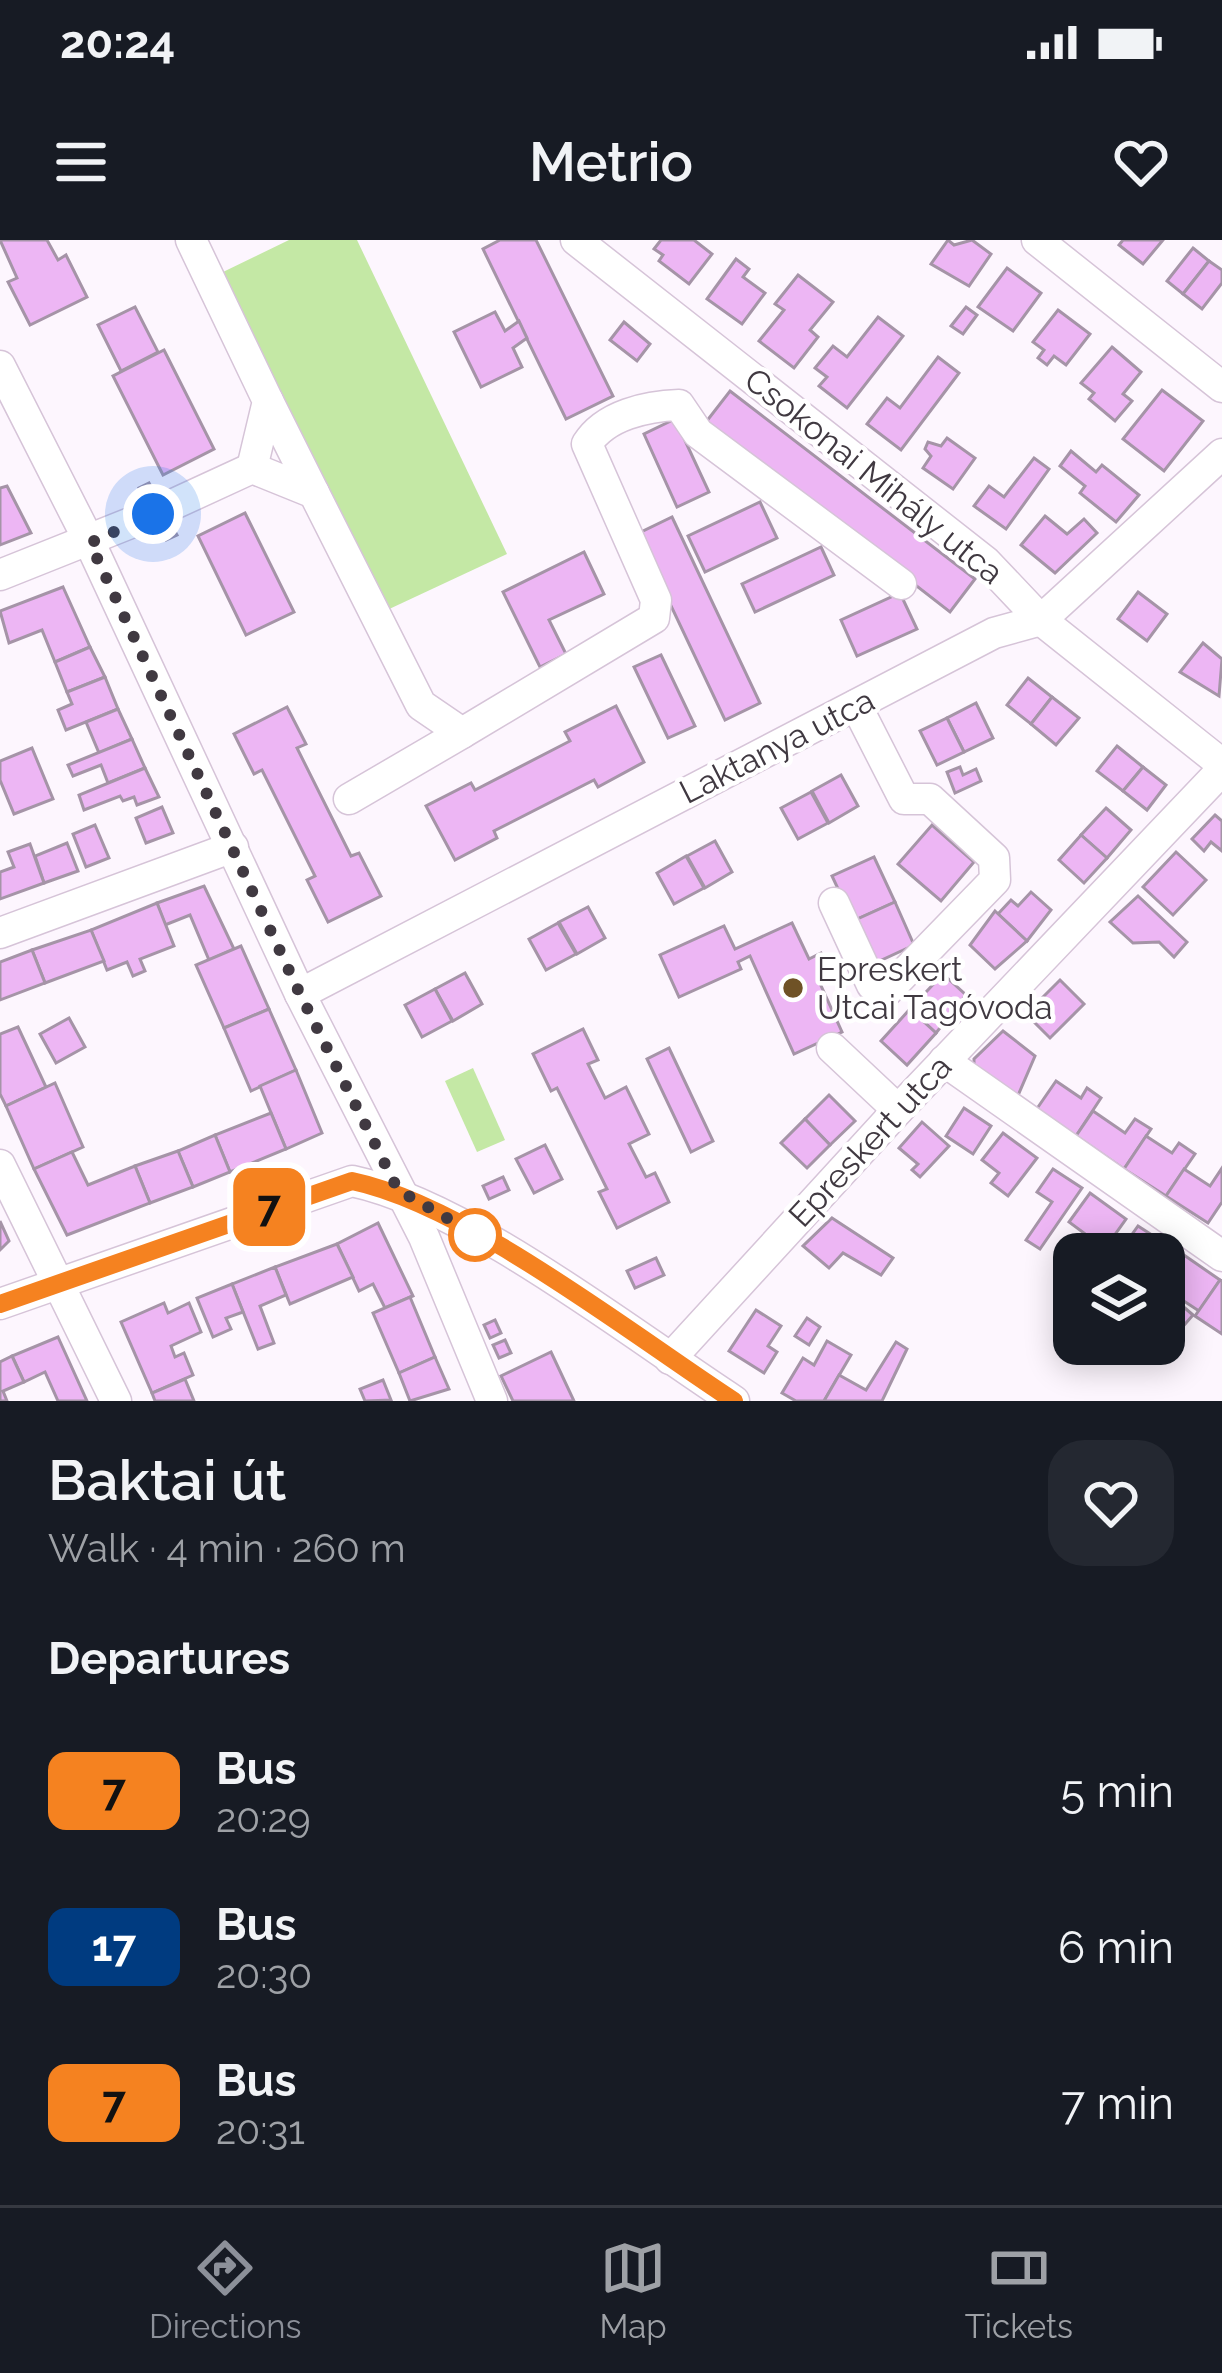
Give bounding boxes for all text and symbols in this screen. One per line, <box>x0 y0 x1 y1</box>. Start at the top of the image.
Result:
text: 20:24 <box>60 16 175 69</box>
icon: menu <box>48 129 114 195</box>
icon: heart <box>1108 129 1174 195</box>
text: Metrio <box>529 130 693 194</box>
street label: Csokonai Mihály utca <box>737 360 1011 592</box>
your location <box>123 484 183 544</box>
street label: Laktanya utca <box>673 680 881 812</box>
place label: Epreskert Utcai Tagóvoda <box>817 950 1053 1027</box>
marker: Epreskert Utcai Tagóvoda <box>780 975 806 1001</box>
street label: Epreskert utca <box>781 1047 959 1235</box>
line badge: 7 <box>230 1168 308 1246</box>
text: 7 <box>257 1182 281 1231</box>
unlabelled marker <box>450 1210 500 1260</box>
map controls <box>1053 1233 1185 1365</box>
button: layers <box>1053 1233 1185 1365</box>
button: heart <box>1048 1440 1174 1566</box>
text: Baktai út <box>48 1446 286 1513</box>
text: Walk · 4 min · 260 m <box>48 1525 406 1571</box>
text: Departures <box>48 1632 290 1685</box>
text: Bus <box>216 1742 297 1795</box>
text: 5 min <box>1061 1765 1174 1818</box>
text: 7 <box>102 1766 126 1815</box>
text: 20:29 <box>216 1795 311 1841</box>
text: Bus <box>216 1898 297 1951</box>
text: 6 min <box>1058 1921 1174 1974</box>
text: 17 <box>92 1922 136 1971</box>
text: 20:30 <box>216 1951 312 1997</box>
text: Bus <box>216 2054 297 2107</box>
text: 7 min <box>1061 2077 1174 2130</box>
text: 7 <box>102 2078 126 2127</box>
text: 20:31 <box>216 2107 305 2153</box>
tab: Directions <box>149 2235 301 2346</box>
tab: Map <box>600 2235 667 2346</box>
tab: Tickets <box>965 2235 1073 2346</box>

